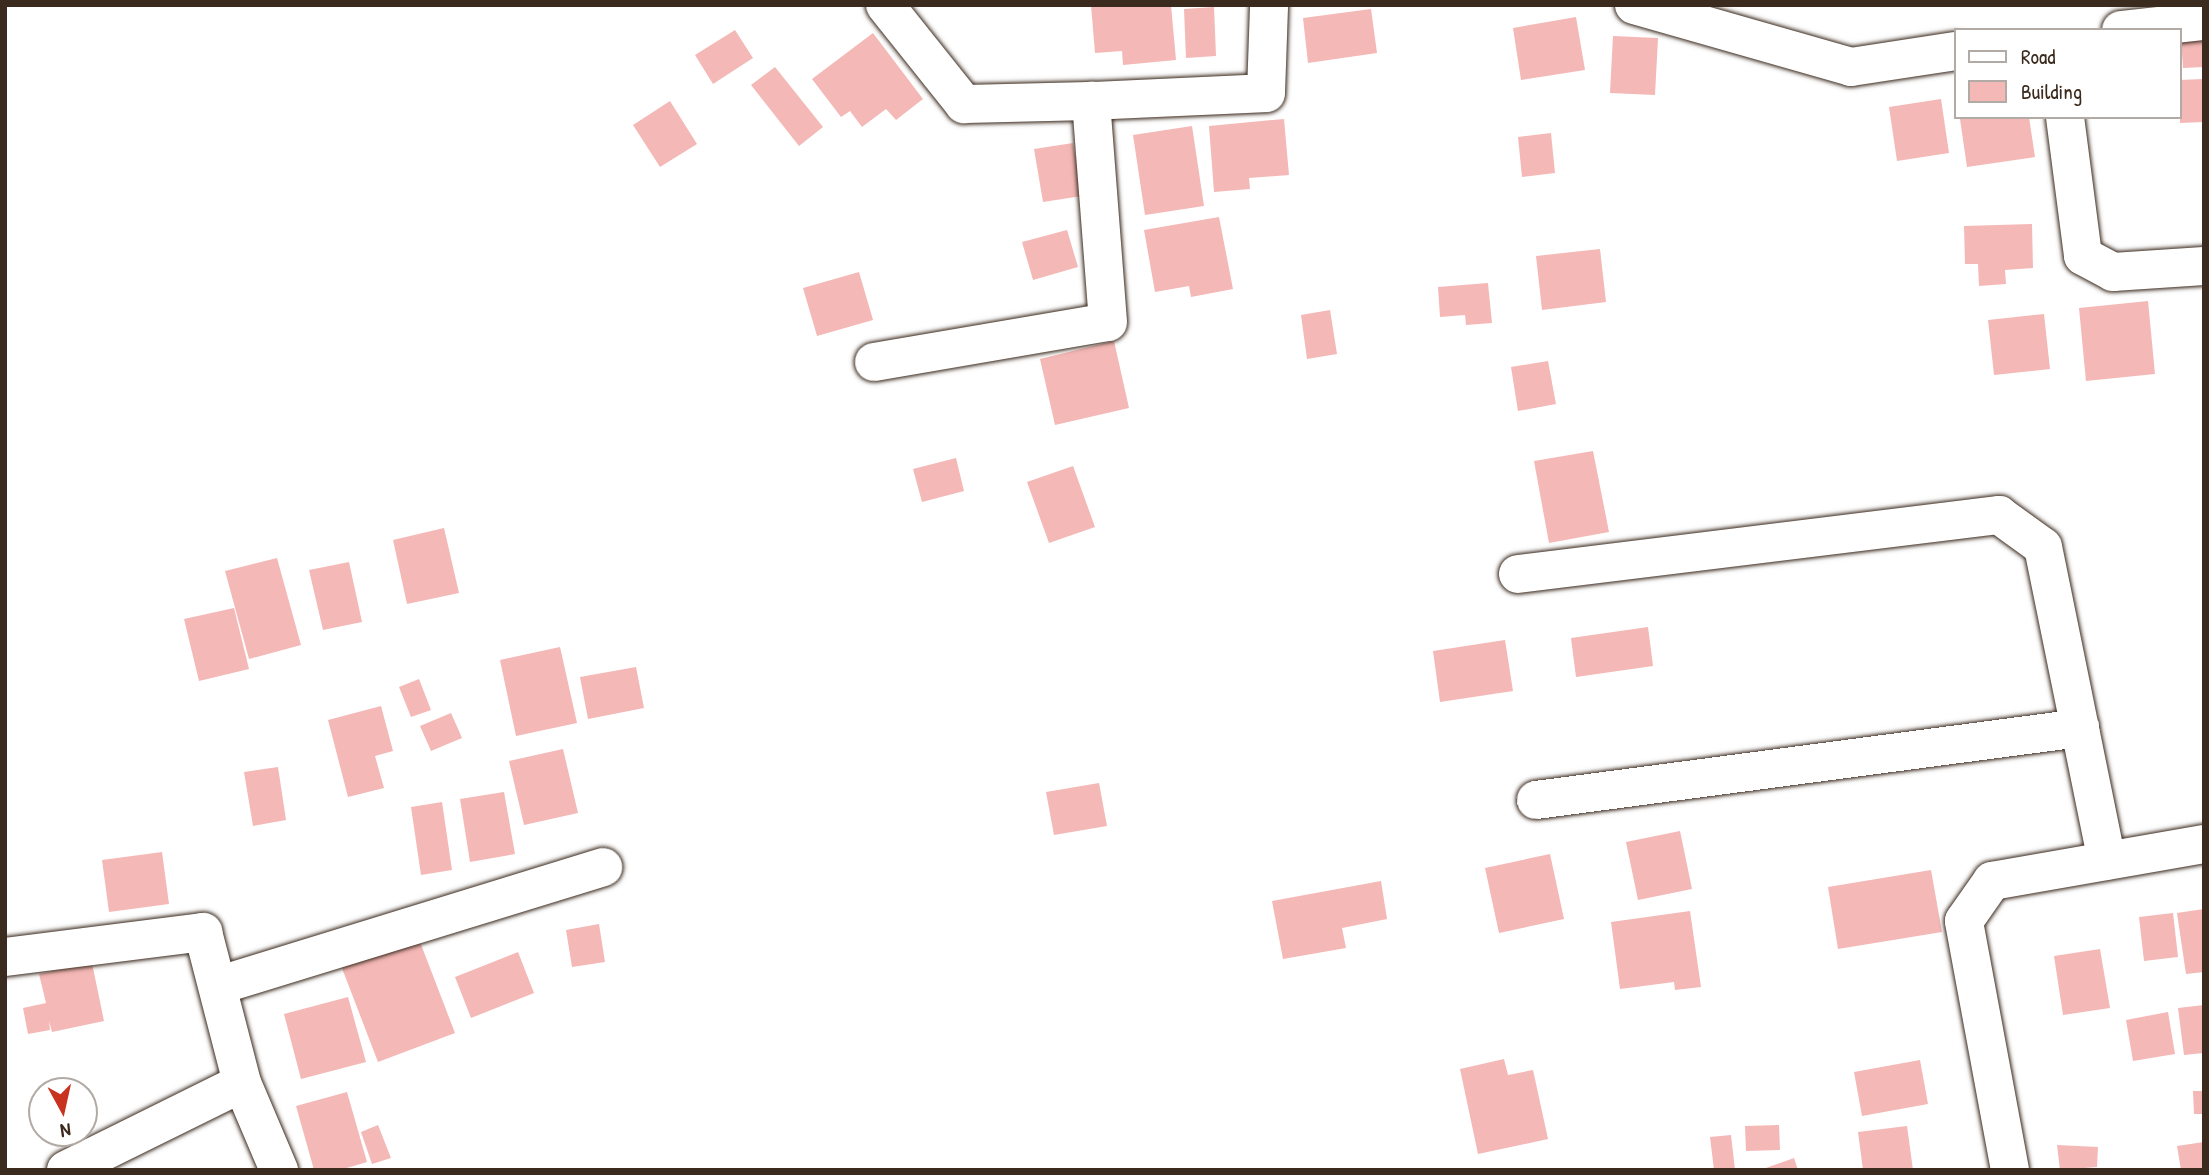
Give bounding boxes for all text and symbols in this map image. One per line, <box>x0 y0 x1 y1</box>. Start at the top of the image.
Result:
legend <box>1954 28 2181 119</box>
text: Road <box>2021 42 2055 71</box>
text: Building <box>2021 77 2082 106</box>
north arrow <box>28 1077 98 1147</box>
text: N <box>59 1117 72 1144</box>

